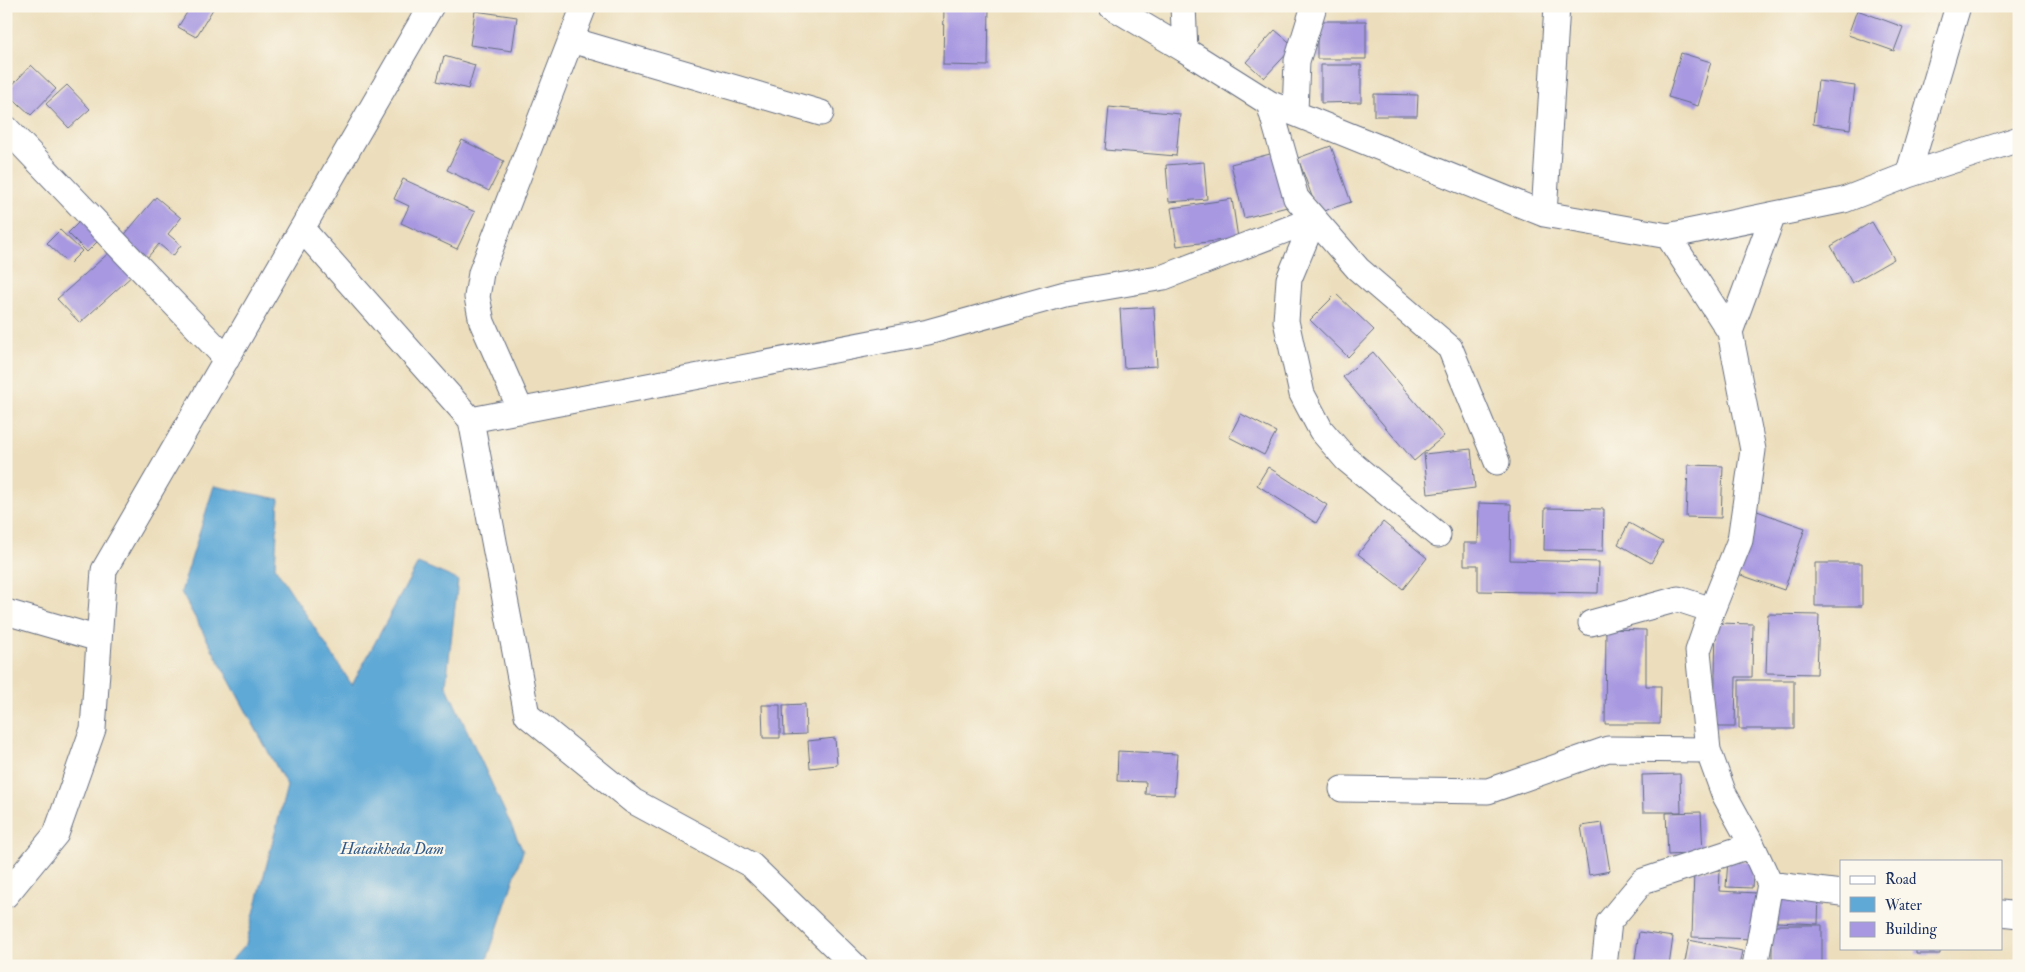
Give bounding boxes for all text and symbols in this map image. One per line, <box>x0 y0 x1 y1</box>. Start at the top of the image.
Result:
water label: Hataikheda Dam <box>339 839 444 859</box>
legend <box>1840 860 2002 950</box>
text: Road <box>1885 870 1917 889</box>
text: Water <box>1884 896 1922 915</box>
text: Building <box>1885 920 1937 939</box>

